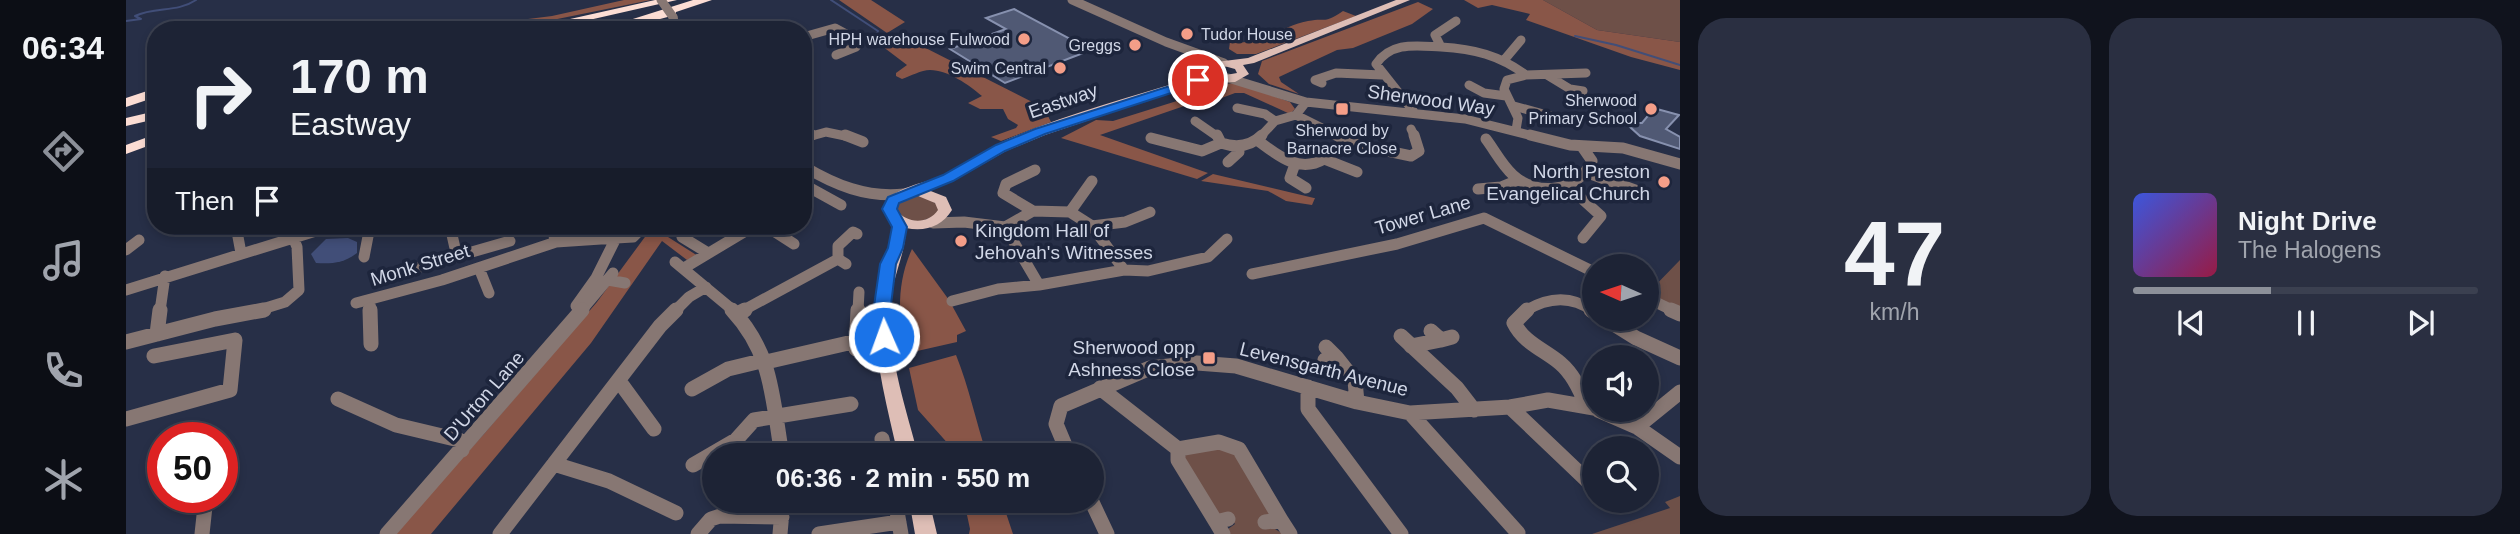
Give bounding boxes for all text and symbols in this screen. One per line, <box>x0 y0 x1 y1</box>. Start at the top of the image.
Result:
marker: Tudor House <box>1179 26 1195 42</box>
place label: Tudor House <box>1201 26 1293 43</box>
text: 06:34 <box>22 30 104 66</box>
place label: HPH warehouse Fulwood <box>829 31 1010 48</box>
marker: HPH warehouse Fulwood <box>1016 31 1032 47</box>
place label: Greggs <box>1069 37 1121 54</box>
marker: Greggs <box>1127 37 1143 53</box>
icon: right <box>175 49 266 140</box>
text: 170 m <box>290 49 429 103</box>
pin <box>1168 50 1228 110</box>
place label: Swim Central <box>951 60 1046 77</box>
marker: Swim Central <box>1052 60 1068 76</box>
icon: arrive <box>1179 61 1217 99</box>
street label: Eastway <box>1026 79 1101 123</box>
street label: Sherwood Way <box>1366 81 1496 119</box>
place label: Sherwood Primary School <box>1529 92 1637 127</box>
marker: Sherwood by Barnacre Close <box>1334 101 1350 117</box>
marker: Sherwood Primary School <box>1643 101 1659 117</box>
text: Eastway <box>290 106 411 142</box>
place label: Sherwood by Barnacre Close <box>1287 122 1397 157</box>
icon: directions <box>39 127 88 176</box>
place label: North Preston Evangelical Church <box>1486 161 1650 204</box>
marker: North Preston Evangelical Church <box>1656 174 1672 190</box>
icon: arrive <box>248 182 286 220</box>
text: Then <box>175 186 234 216</box>
street label: Tower Lane <box>1373 191 1473 239</box>
text: 47 <box>1844 203 1945 304</box>
text: Night Drive <box>2238 206 2377 236</box>
place label: Kingdom Hall of Jehovah's Witnesses <box>975 220 1153 263</box>
marker: Kingdom Hall of Jehovah's Witnesses <box>953 233 969 249</box>
icon: music <box>39 236 88 285</box>
text: The Halogens <box>2238 237 2381 263</box>
street label: Monk Street <box>368 240 473 290</box>
north arrow <box>1582 254 1659 331</box>
map controls <box>1582 254 1659 513</box>
text: km/h <box>1870 299 1919 325</box>
position arrow <box>847 300 921 374</box>
icon: previous <box>2172 304 2210 342</box>
icon: pause <box>2287 304 2325 342</box>
icon: next <box>2402 304 2440 342</box>
place label: Sherwood opp Ashness Close <box>1068 337 1195 380</box>
street label: Levensgarth Avenue <box>1238 338 1410 400</box>
button: sound <box>1582 345 1659 422</box>
icon: phone <box>39 346 88 395</box>
street label: D'Urton Lane <box>440 347 528 445</box>
marker: Sherwood opp Ashness Close <box>1201 350 1217 366</box>
speed limit sign: 50 <box>147 422 238 513</box>
button: search <box>1582 436 1659 513</box>
icon: climate <box>39 455 88 504</box>
text: 06:36 · 2 min · 550 m <box>776 463 1030 493</box>

